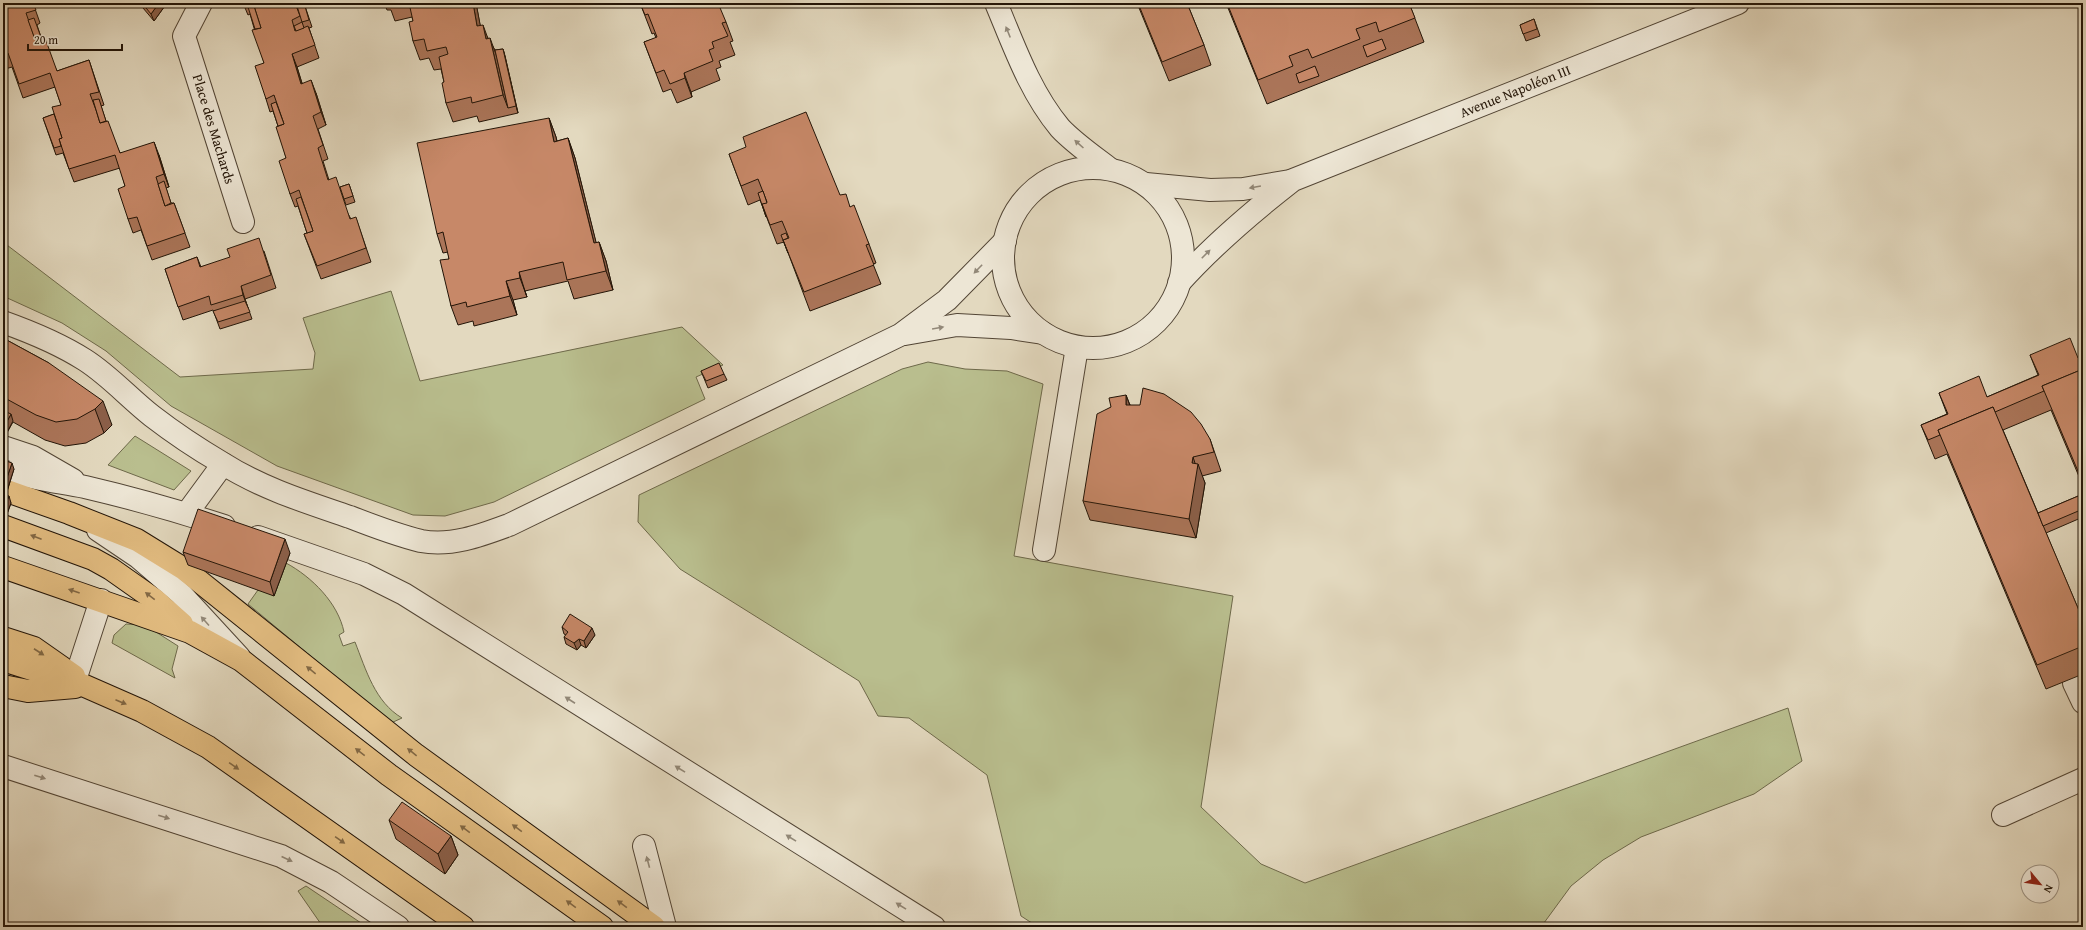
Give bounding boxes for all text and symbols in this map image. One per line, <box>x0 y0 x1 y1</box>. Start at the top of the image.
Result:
scale bar <box>28 26 122 52</box>
one-way arrow <box>1005 26 1011 38</box>
text: 20 m <box>34 31 58 48</box>
street label: Avenue Napoléon III <box>1457 60 1573 122</box>
street label: Place des Machards <box>188 72 240 186</box>
one-way arrow <box>1074 140 1084 149</box>
one-way arrow <box>1249 184 1261 190</box>
one-way arrow <box>1201 249 1211 259</box>
one-way arrow <box>973 264 983 274</box>
one-way arrow <box>932 325 944 331</box>
one-way arrow <box>29 534 41 540</box>
one-way arrow <box>67 588 79 594</box>
one-way arrow <box>145 592 156 601</box>
one-way arrow <box>201 616 210 626</box>
one-way arrow <box>34 648 44 656</box>
one-way arrow <box>305 666 316 675</box>
one-way arrow <box>565 696 576 703</box>
one-way arrow <box>115 699 126 705</box>
one-way arrow <box>355 748 366 756</box>
one-way arrow <box>406 748 417 756</box>
one-way arrow <box>229 762 239 770</box>
one-way arrow <box>675 765 685 773</box>
one-way arrow <box>34 775 46 781</box>
one-way arrow <box>158 814 170 820</box>
one-way arrow <box>512 824 522 832</box>
one-way arrow <box>460 825 470 833</box>
one-way arrow <box>785 834 797 841</box>
one-way arrow <box>335 836 345 844</box>
one-way arrow <box>281 856 293 862</box>
one-way arrow <box>645 856 651 868</box>
north arrow <box>2020 864 2060 904</box>
text: N <box>2040 882 2058 897</box>
one-way arrow <box>565 900 576 908</box>
one-way arrow <box>617 900 628 908</box>
one-way arrow <box>895 903 907 910</box>

